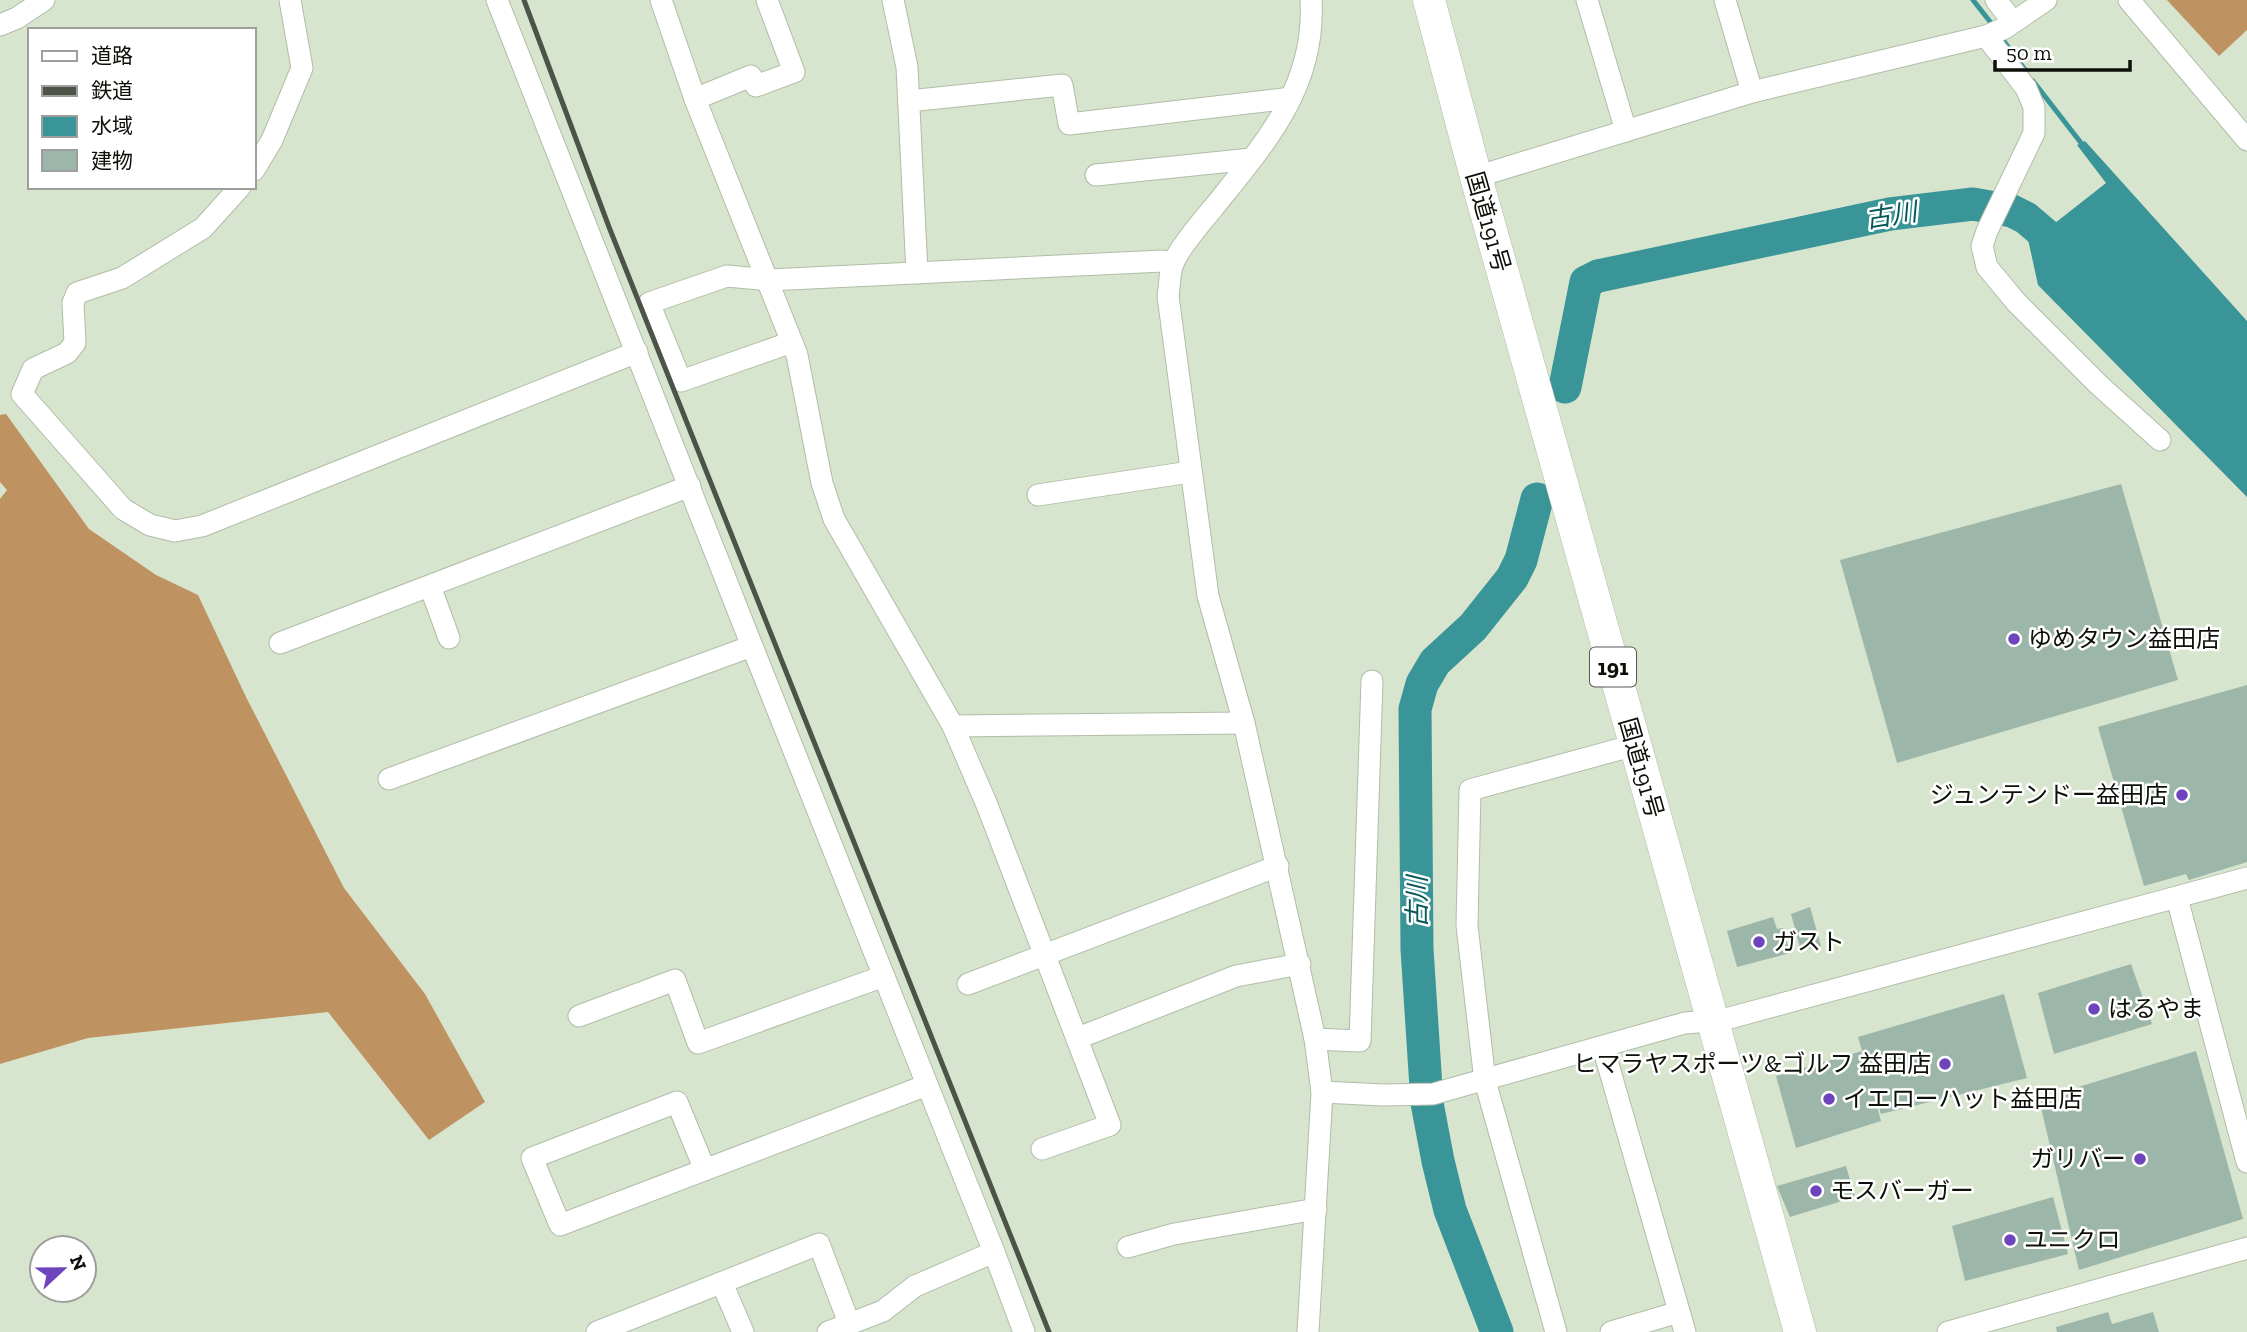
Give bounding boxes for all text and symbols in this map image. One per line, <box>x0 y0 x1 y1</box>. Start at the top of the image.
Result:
legend <box>28 28 256 189</box>
scale bar <box>1995 28 2130 72</box>
text: 50 m <box>2006 40 2052 65</box>
text: 道路 <box>91 43 133 68</box>
text: 鉄道 <box>91 78 133 103</box>
text: 水域 <box>91 113 133 138</box>
text: 建物 <box>91 148 133 173</box>
street label: 国道191号 <box>1460 168 1517 275</box>
water label: 古川 <box>1863 195 1922 235</box>
place label: ゆめタウン益田店 <box>2028 624 2220 653</box>
marker: ゆめタウン益田店 <box>2006 631 2022 647</box>
road number: 191 <box>1590 648 1636 687</box>
street label: 国道191号 <box>1613 714 1670 821</box>
place label: ジュンテンドー益田店 <box>1930 780 2168 809</box>
marker: ジュンテンドー益田店 <box>2174 787 2190 803</box>
water label: 古川 <box>1401 873 1433 928</box>
place label: ガスト <box>1773 927 1845 956</box>
marker: ガスト <box>1751 934 1767 950</box>
place label: はるやま <box>2108 994 2204 1023</box>
marker: はるやま <box>2086 1001 2102 1017</box>
place label: ヒマラヤスポーツ&ゴルフ 益田店 <box>1573 1049 1931 1078</box>
marker: ヒマラヤスポーツ&ゴルフ 益田店 <box>1937 1056 1953 1072</box>
place label: イエローハット益田店 <box>1843 1084 2082 1113</box>
marker: イエローハット益田店 <box>1821 1091 1837 1107</box>
place label: ガリバー <box>2030 1144 2126 1173</box>
marker: ガリバー <box>2132 1151 2148 1167</box>
place label: モスバーガー <box>1830 1176 1974 1205</box>
marker: モスバーガー <box>1808 1183 1824 1199</box>
place label: ユニクロ <box>2024 1225 2120 1254</box>
marker: ユニクロ <box>2002 1232 2018 1248</box>
north arrow <box>28 1234 98 1304</box>
text: N <box>65 1252 92 1274</box>

